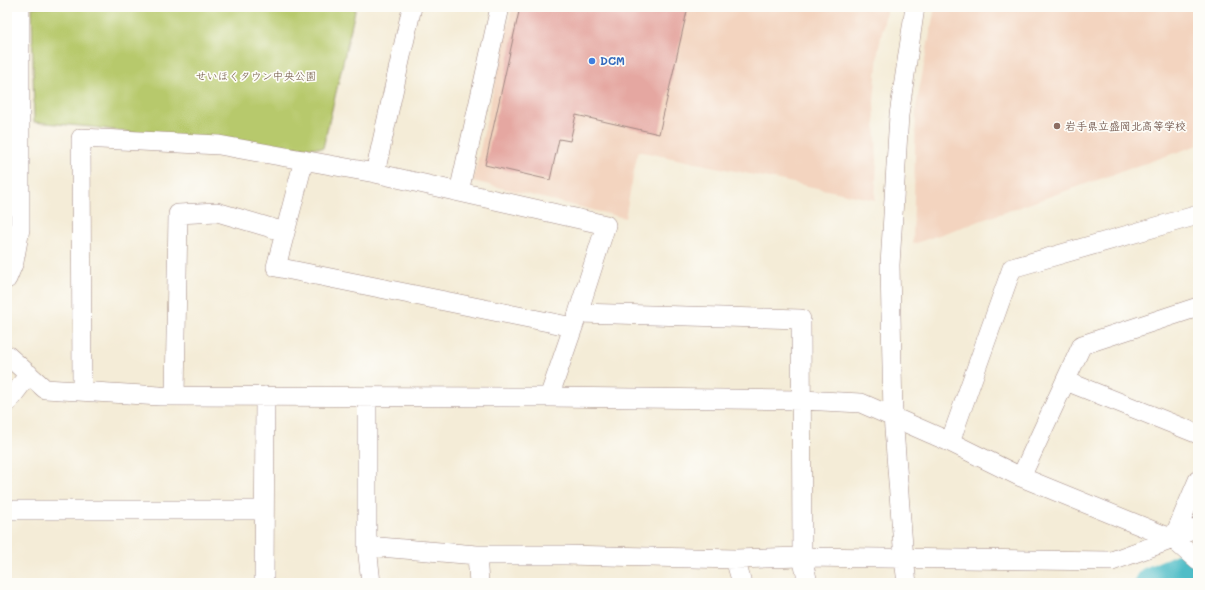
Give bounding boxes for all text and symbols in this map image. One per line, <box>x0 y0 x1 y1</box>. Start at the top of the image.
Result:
place label: DCM <box>600 53 625 68</box>
marker: DCM <box>587 56 597 66</box>
park label: せいほくタウン中央公園 <box>196 68 317 83</box>
place label: 岩手県立盛岡北高等学校 <box>1065 118 1186 133</box>
marker: 岩手県立盛岡北高等学校 <box>1052 121 1062 131</box>

